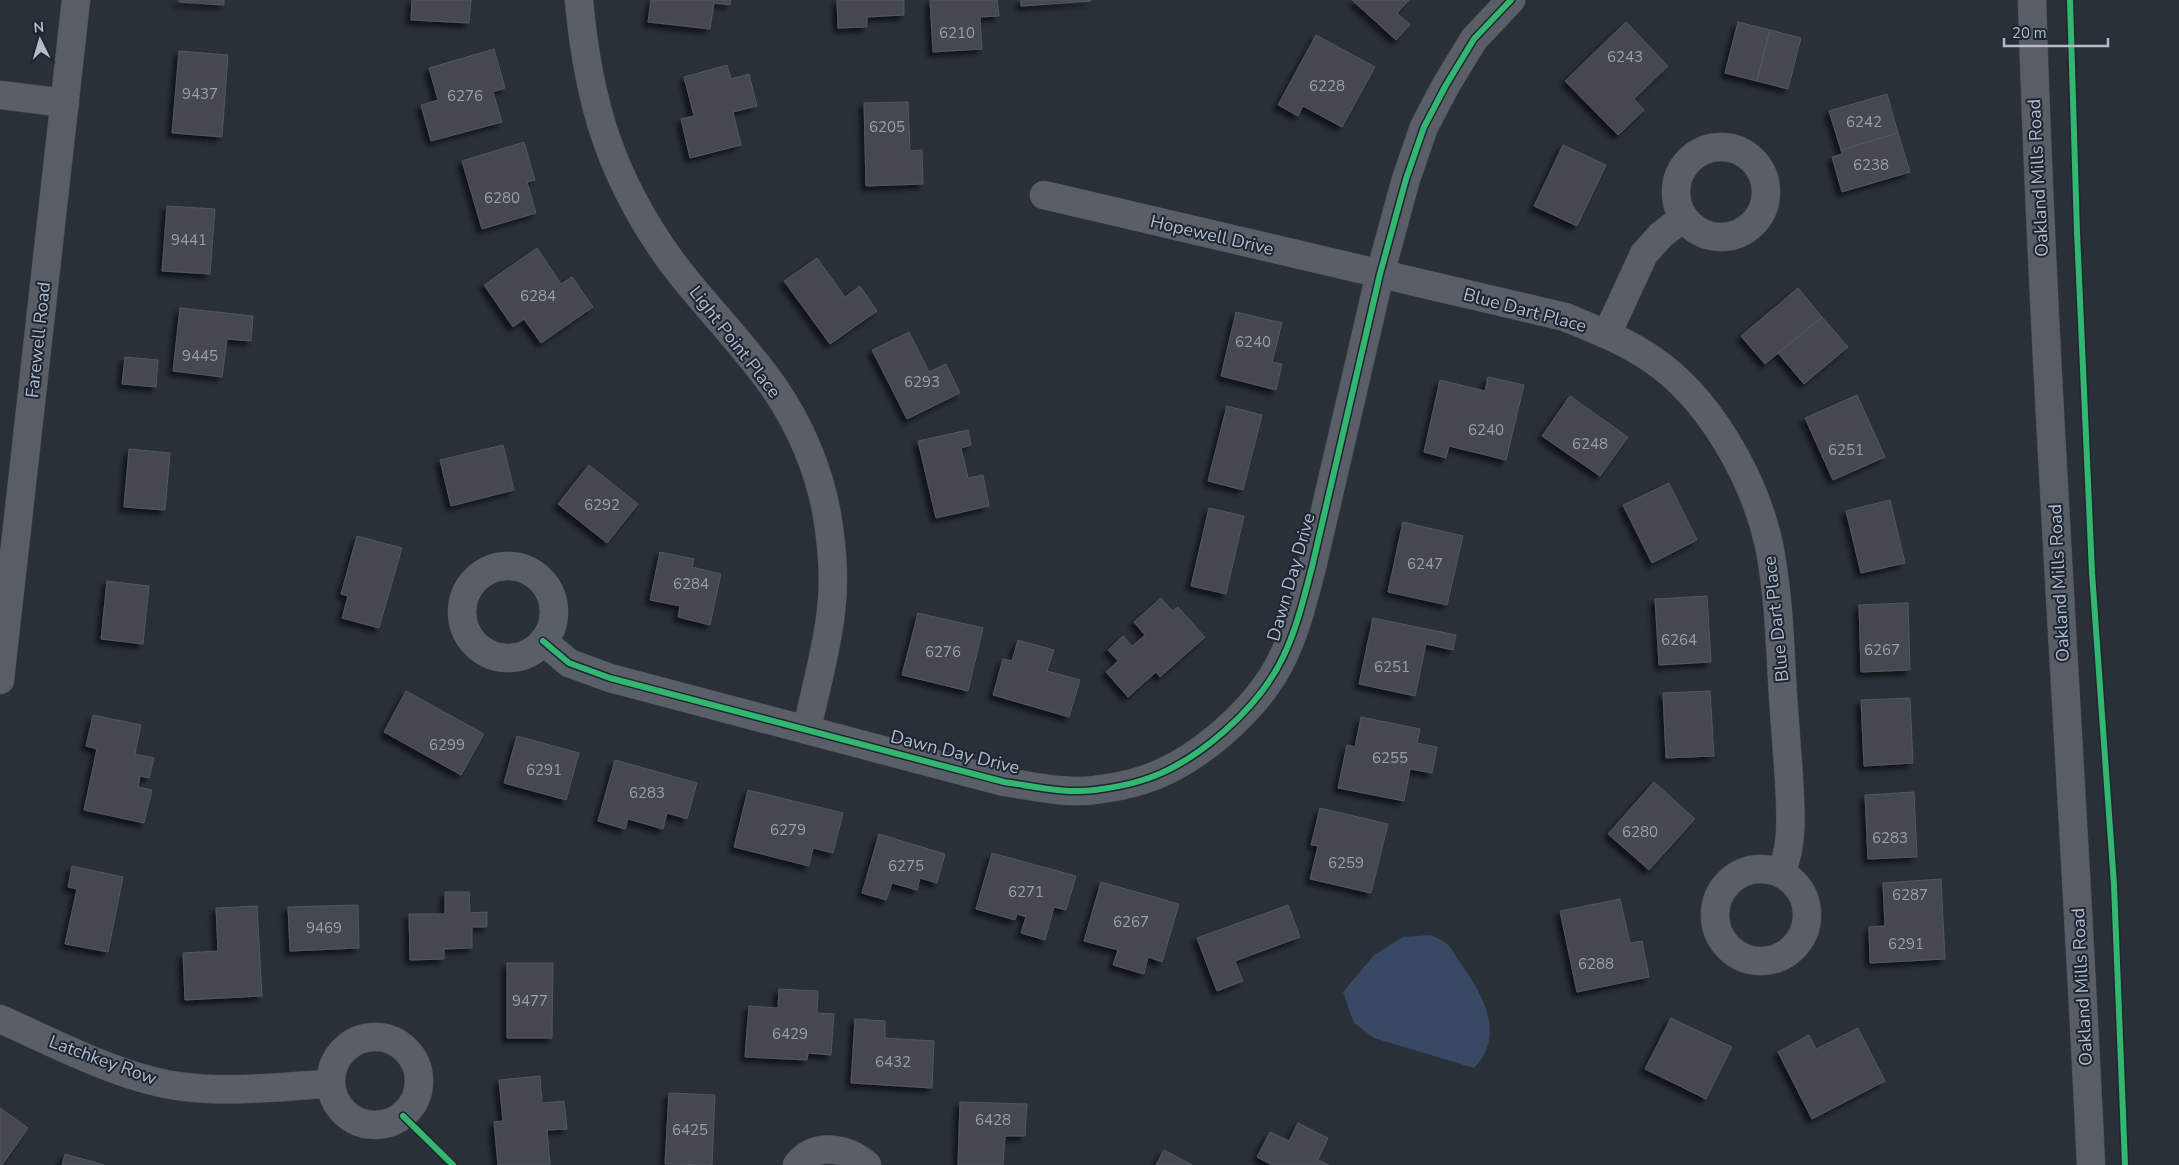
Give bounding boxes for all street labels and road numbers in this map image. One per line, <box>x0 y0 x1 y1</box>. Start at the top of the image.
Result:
street label: Oakland Mills Road <box>2022 99 2054 257</box>
street label: Hopewell Drive <box>1148 209 1276 261</box>
street label: Farewell Road <box>20 281 56 399</box>
street label: Light Point Place <box>684 281 786 403</box>
street label: Blue Dart Place <box>1461 282 1589 338</box>
street label: Oakland Mills Road <box>2043 504 2075 662</box>
street label: Dawn Day Drive <box>1261 510 1321 644</box>
street label: Blue Dart Place <box>1757 555 1795 683</box>
street label: Dawn Day Drive <box>888 724 1022 780</box>
street label: Oakland Mills Road <box>2066 908 2098 1066</box>
street label: Latchkey Row <box>46 1029 160 1091</box>

